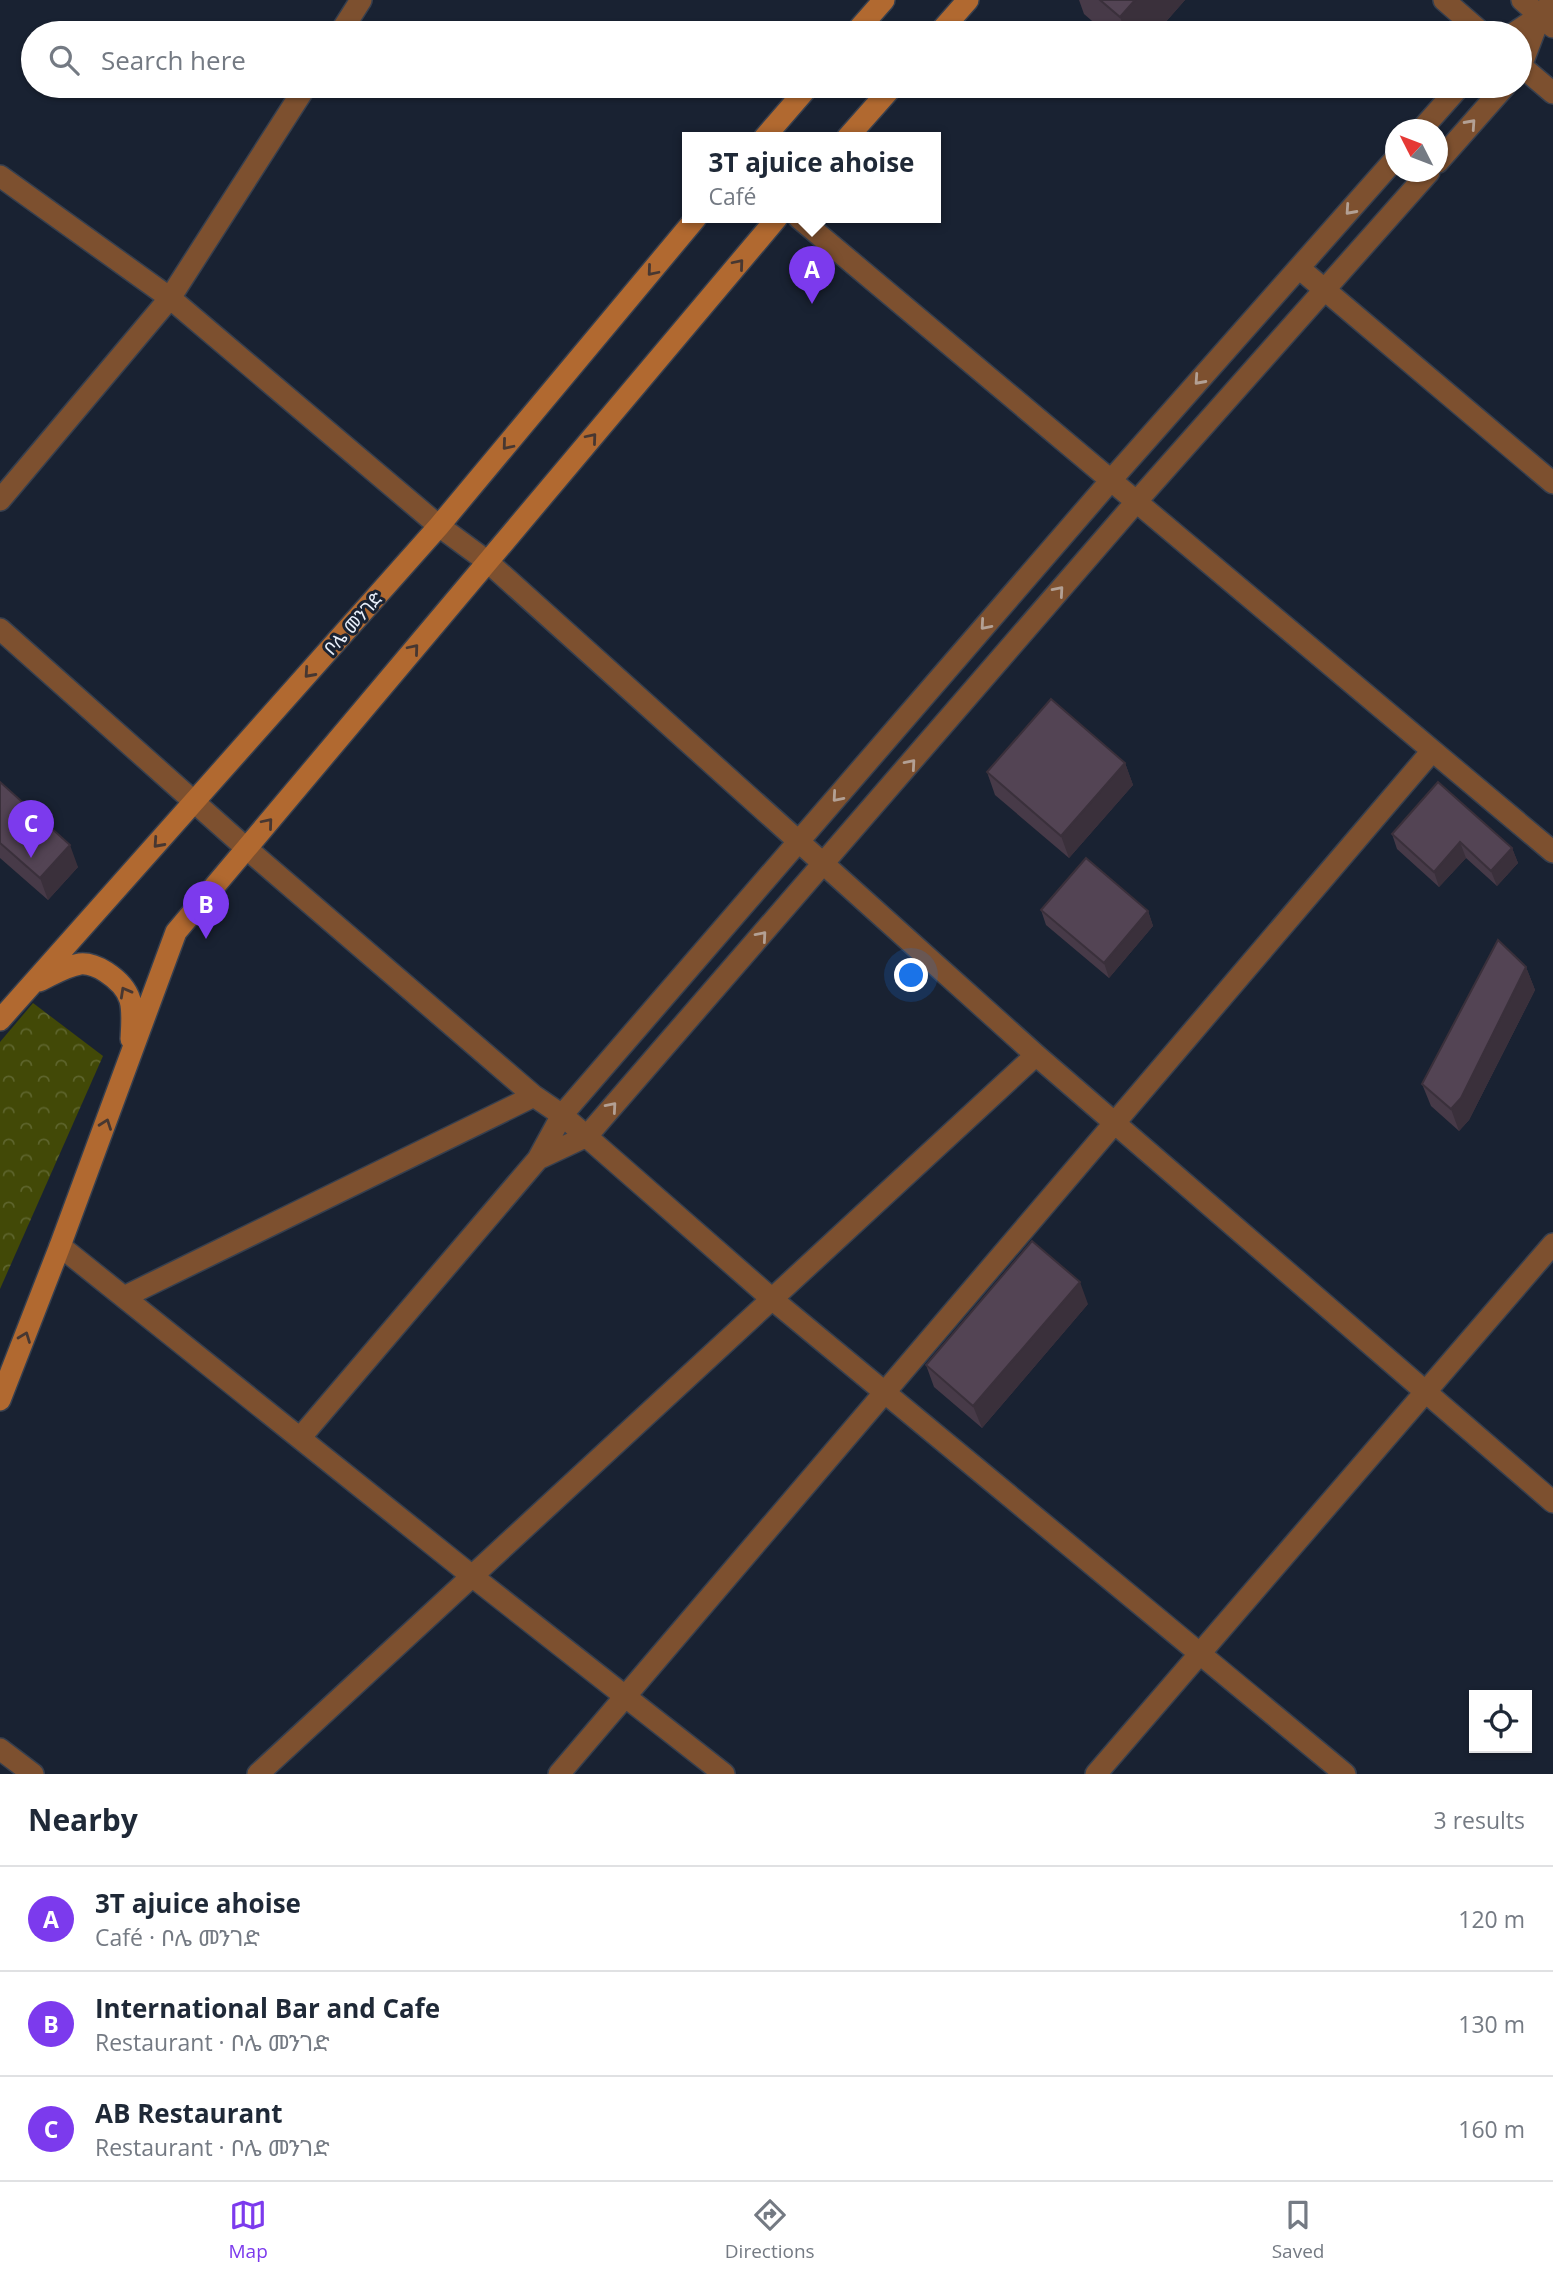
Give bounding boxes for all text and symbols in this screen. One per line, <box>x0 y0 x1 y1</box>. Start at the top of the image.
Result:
search box <box>21 21 1532 98</box>
icon: search <box>45 41 83 79</box>
text: Search here <box>101 42 246 78</box>
north arrow <box>1385 119 1448 182</box>
one-way arrow <box>1463 119 1475 132</box>
popup <box>682 132 941 223</box>
text: 3T ajuice ahoise <box>709 144 914 180</box>
text: Café <box>709 180 756 212</box>
one-way arrow <box>1346 201 1358 214</box>
pin: A <box>789 246 835 304</box>
one-way arrow <box>731 259 743 272</box>
one-way arrow <box>648 262 660 275</box>
one-way arrow <box>1195 372 1208 385</box>
one-way arrow <box>584 433 596 446</box>
one-way arrow <box>502 438 515 450</box>
street label: ቦሌ መንገድ <box>318 586 388 660</box>
one-way arrow <box>1051 586 1063 599</box>
one-way arrow <box>981 617 993 630</box>
one-way arrow <box>406 645 418 658</box>
one-way arrow <box>305 664 317 677</box>
one-way arrow <box>903 759 915 772</box>
one-way arrow <box>833 789 845 802</box>
pin: C <box>8 800 54 858</box>
one-way arrow <box>260 819 272 832</box>
one-way arrow <box>154 834 166 847</box>
pin: B <box>183 881 229 939</box>
one-way arrow <box>754 931 766 944</box>
your location <box>894 958 928 992</box>
one-way arrow <box>120 987 133 1000</box>
one-way arrow <box>604 1102 616 1115</box>
one-way arrow <box>97 1118 111 1130</box>
one-way arrow <box>16 1331 30 1343</box>
map controls <box>1469 1690 1532 1753</box>
button: locate <box>1469 1690 1532 1753</box>
text: Nearby <box>28 1799 138 1840</box>
text: 3 results <box>1434 1804 1525 1836</box>
text: 3T ajuice ahoise <box>95 1885 301 1921</box>
text: A <box>43 1903 59 1935</box>
text: 120 m <box>1458 1903 1525 1935</box>
text: Café · ቦሌ መንገድ <box>95 1921 260 1953</box>
text: International Bar and Cafe <box>95 1990 440 2026</box>
text: B <box>43 2008 59 2040</box>
text: 130 m <box>1458 2008 1525 2040</box>
text: Restaurant · ቦሌ መንገድ <box>95 2026 330 2058</box>
text: AB Restaurant <box>95 2095 283 2131</box>
text: C <box>44 2113 58 2145</box>
text: 160 m <box>1458 2113 1525 2145</box>
text: Restaurant · ቦሌ መንገድ <box>95 2131 330 2163</box>
tab: Map <box>229 2196 268 2264</box>
tab: Directions <box>725 2196 815 2264</box>
tab: Saved <box>1272 2196 1324 2264</box>

